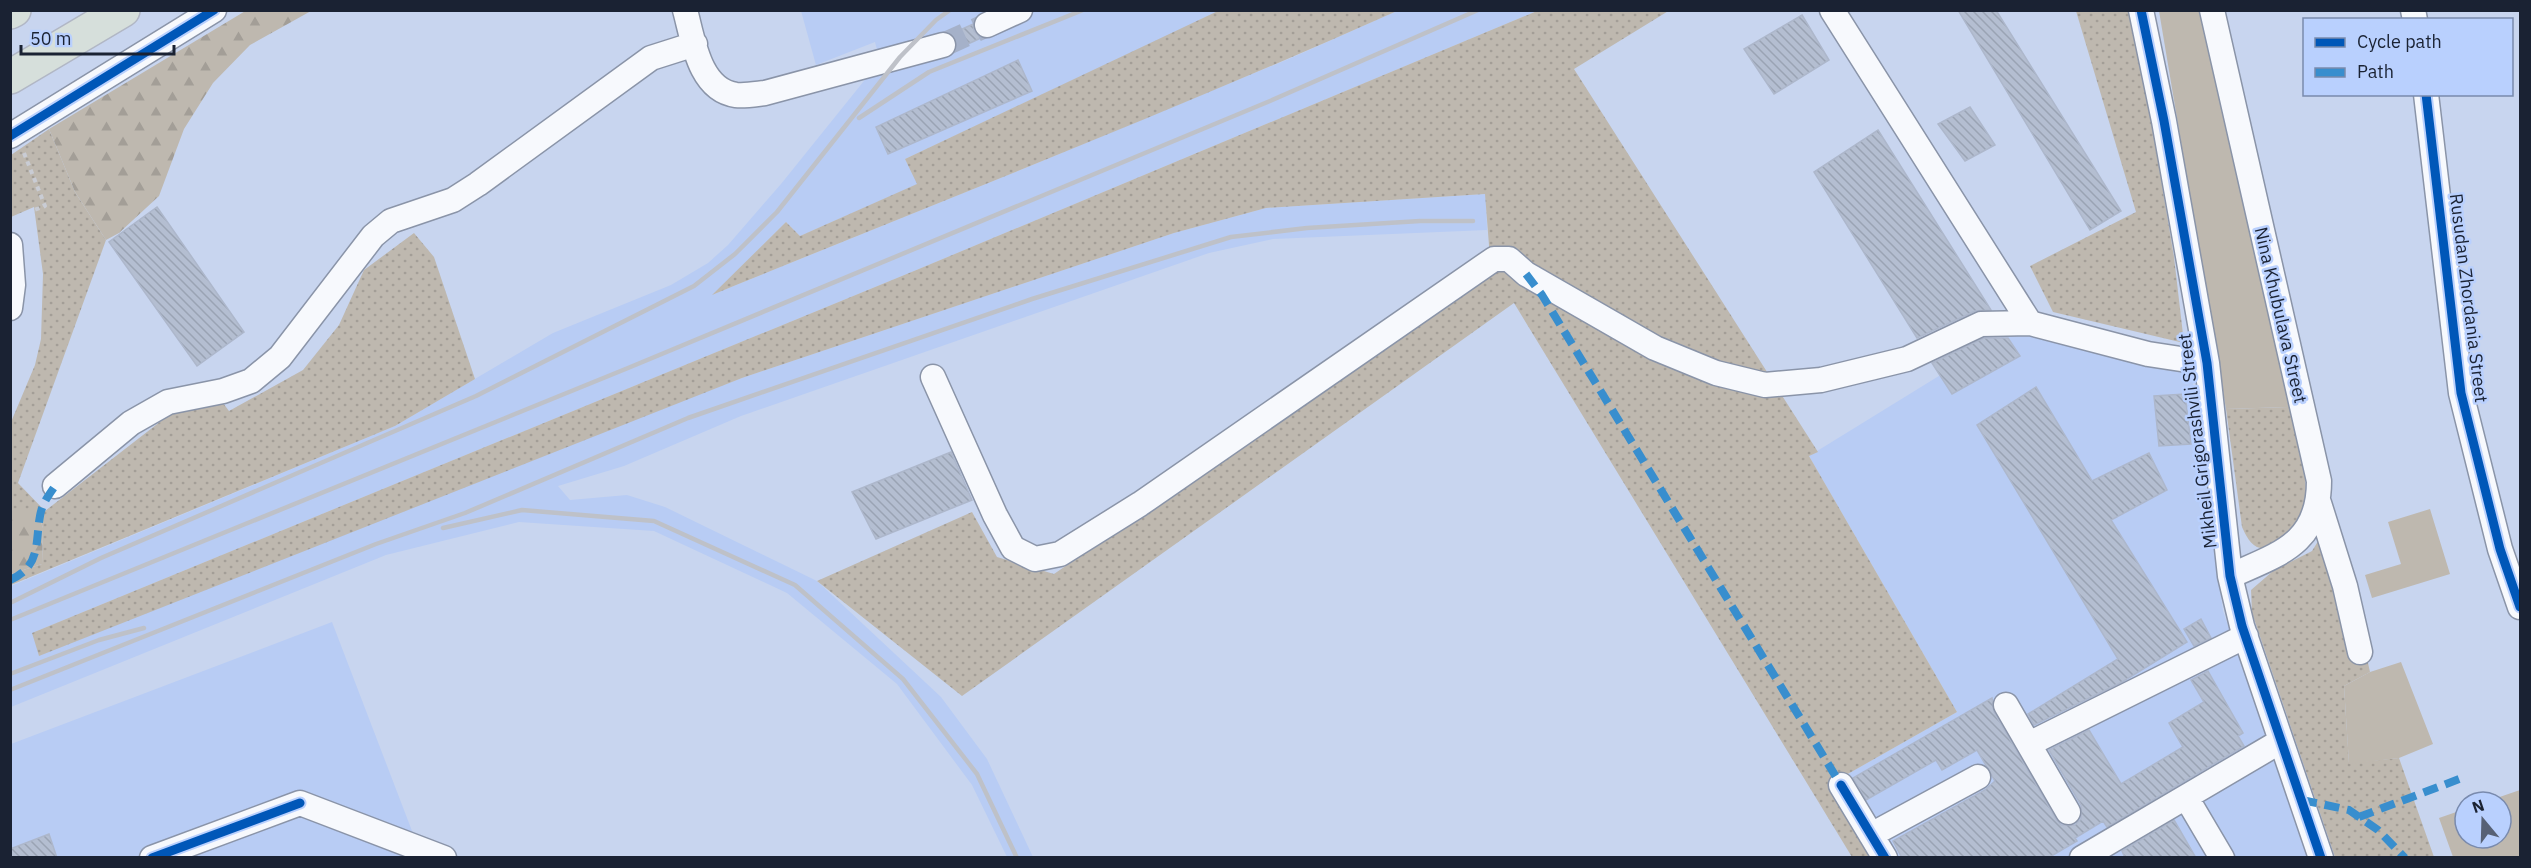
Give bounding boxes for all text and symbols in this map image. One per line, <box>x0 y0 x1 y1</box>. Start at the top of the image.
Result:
scale bar <box>21 18 174 56</box>
legend <box>2303 18 2513 96</box>
text: 50 m <box>30 27 72 50</box>
text: Cycle path <box>2357 30 2442 53</box>
text: Path <box>2357 60 2394 83</box>
street label: Rusudan Zhordania Street <box>2445 192 2493 404</box>
street label: Nina Khubulava Street <box>2250 225 2312 405</box>
street label: Mikheil Grigorashvili Street <box>2172 332 2222 550</box>
north arrow <box>2453 790 2513 850</box>
text: N <box>2469 794 2487 817</box>

